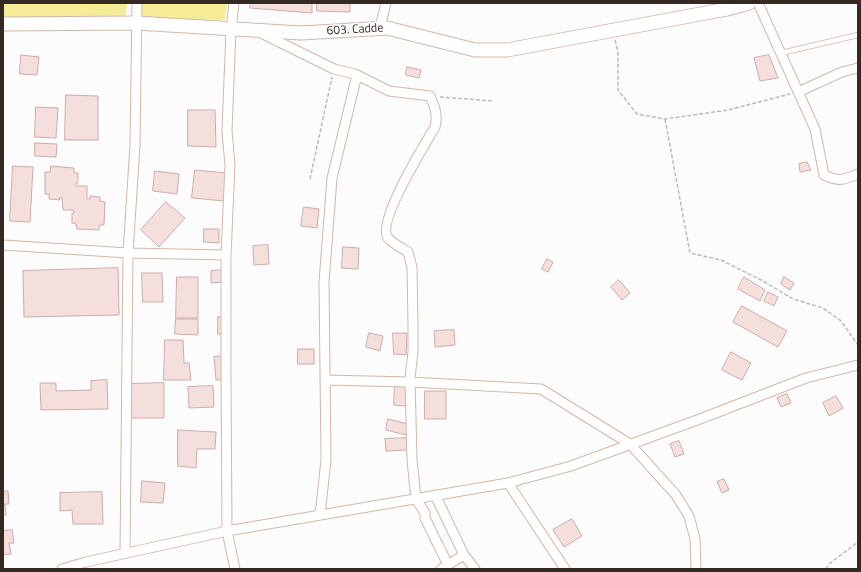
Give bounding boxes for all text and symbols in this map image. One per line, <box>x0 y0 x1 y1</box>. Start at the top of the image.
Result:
street label: 603. Cadde <box>326 21 384 39</box>

